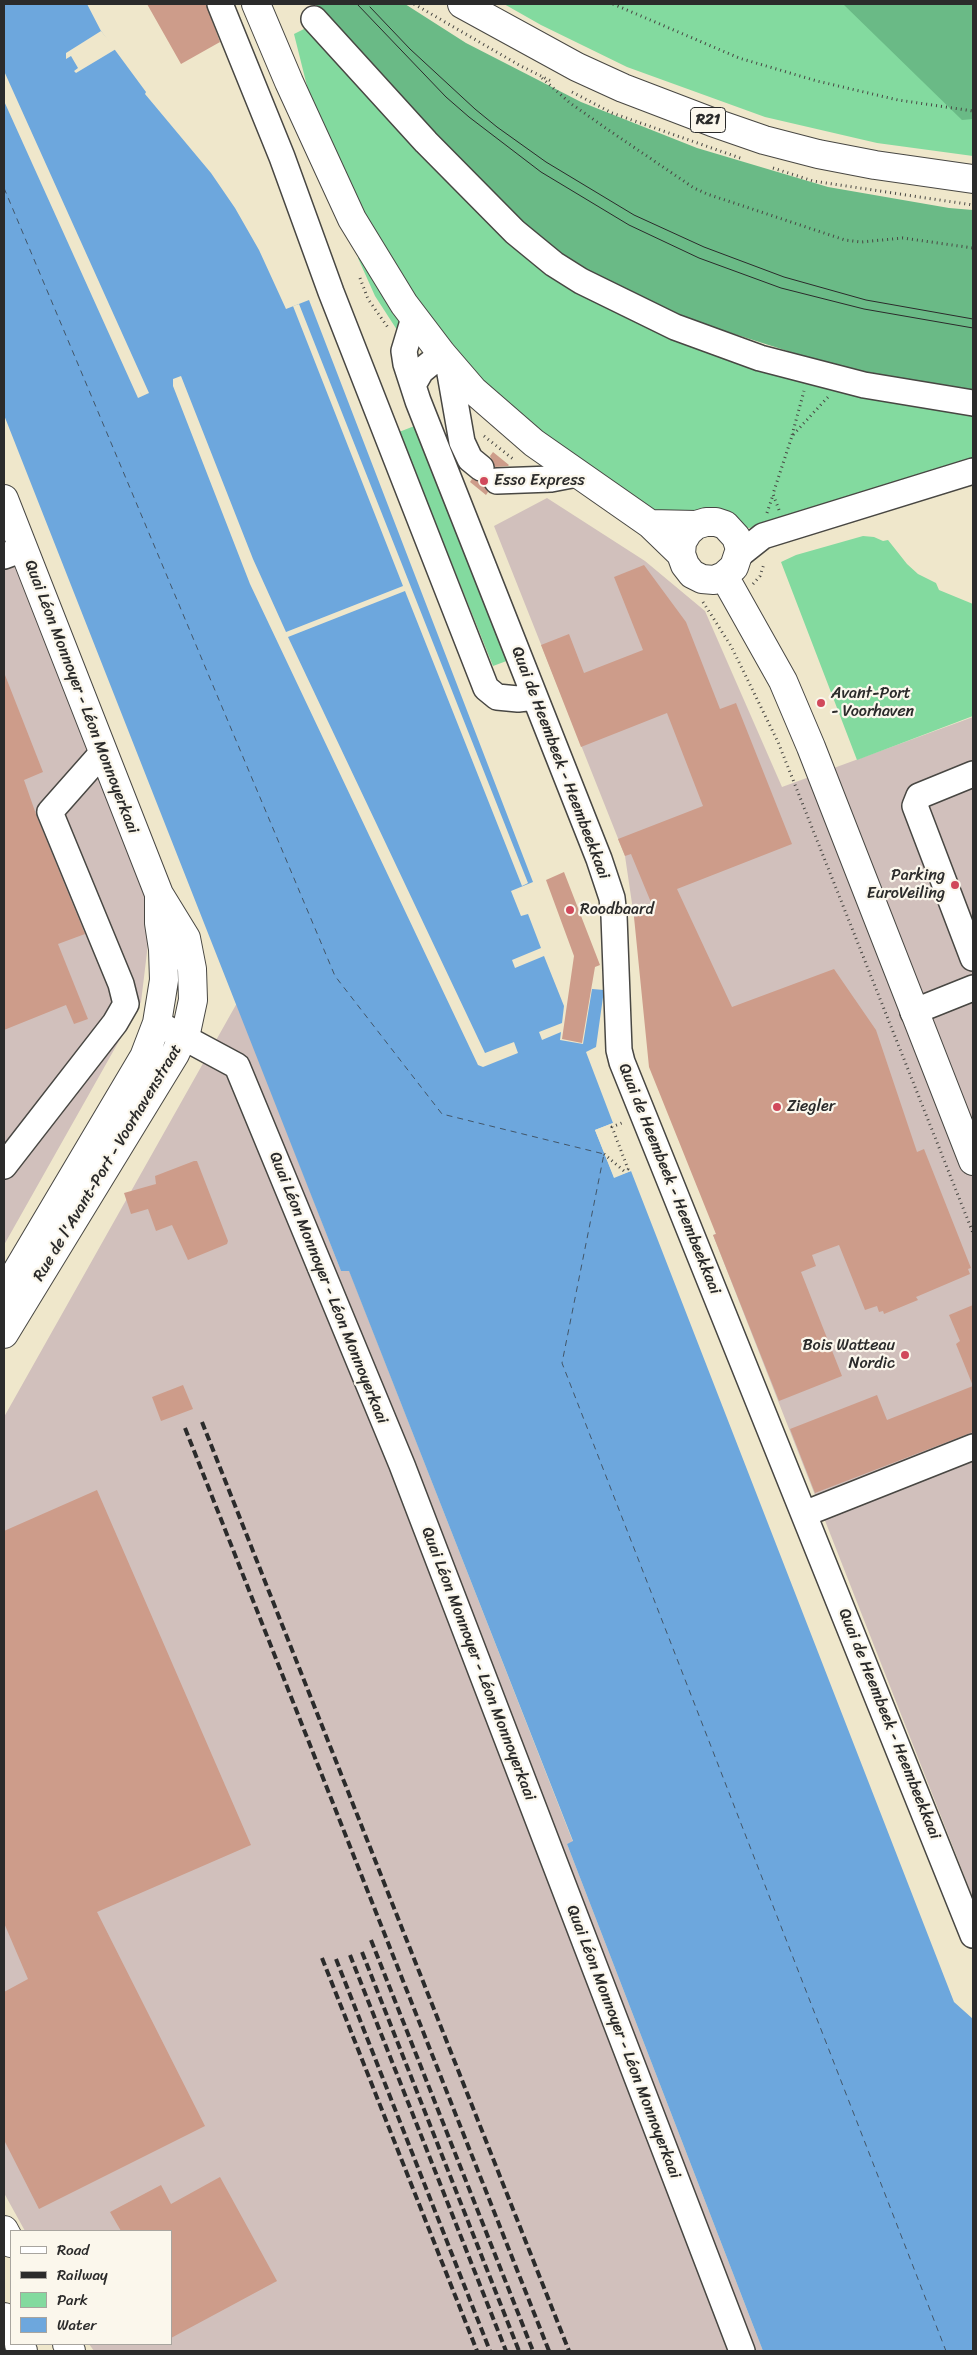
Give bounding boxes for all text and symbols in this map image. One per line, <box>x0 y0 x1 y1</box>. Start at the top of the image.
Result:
road number: R21 <box>690 108 726 132</box>
place label: Esso Express <box>494 471 585 491</box>
marker: Esso Express <box>478 475 490 487</box>
street label: Quai Léon Monnoyer - Léon Monnoyerkaai <box>20 558 142 836</box>
street label: Quai de Heembeek - Heembeekkaai <box>507 644 613 882</box>
place label: Avant-Port - Voorhaven <box>831 684 914 722</box>
marker: Avant-Port - Voorhaven <box>815 697 827 709</box>
place label: Parking EuroVeiling <box>867 866 945 904</box>
marker: Parking EuroVeiling <box>949 879 961 891</box>
place label: Roodbaard <box>580 900 654 920</box>
marker: Roodbaard <box>564 904 576 916</box>
street label: Rue de l'Avant-Port - Voorhavenstraat <box>30 1041 186 1285</box>
street label: Quai de Heembeek - Heembeekkaai <box>614 1061 724 1297</box>
place label: Ziegler <box>787 1097 835 1117</box>
marker: Ziegler <box>771 1101 783 1113</box>
street label: Quai Léon Monnoyer - Léon Monnoyerkaai <box>265 1149 391 1427</box>
place label: Bois Watteau Nordic <box>802 1336 895 1374</box>
marker: Bois Watteau Nordic <box>899 1349 911 1361</box>
street label: Quai Léon Monnoyer - Léon Monnoyerkaai <box>417 1525 539 1803</box>
street label: Quai de Heembeek - Heembeekkaai <box>834 1606 944 1842</box>
street label: Quai Léon Monnoyer - Léon Monnoyerkaai <box>562 1903 684 2181</box>
legend <box>10 2230 172 2345</box>
text: Road <box>57 2237 89 2263</box>
text: Railway <box>57 2262 108 2288</box>
text: Park <box>57 2287 88 2313</box>
text: Water <box>57 2312 97 2338</box>

